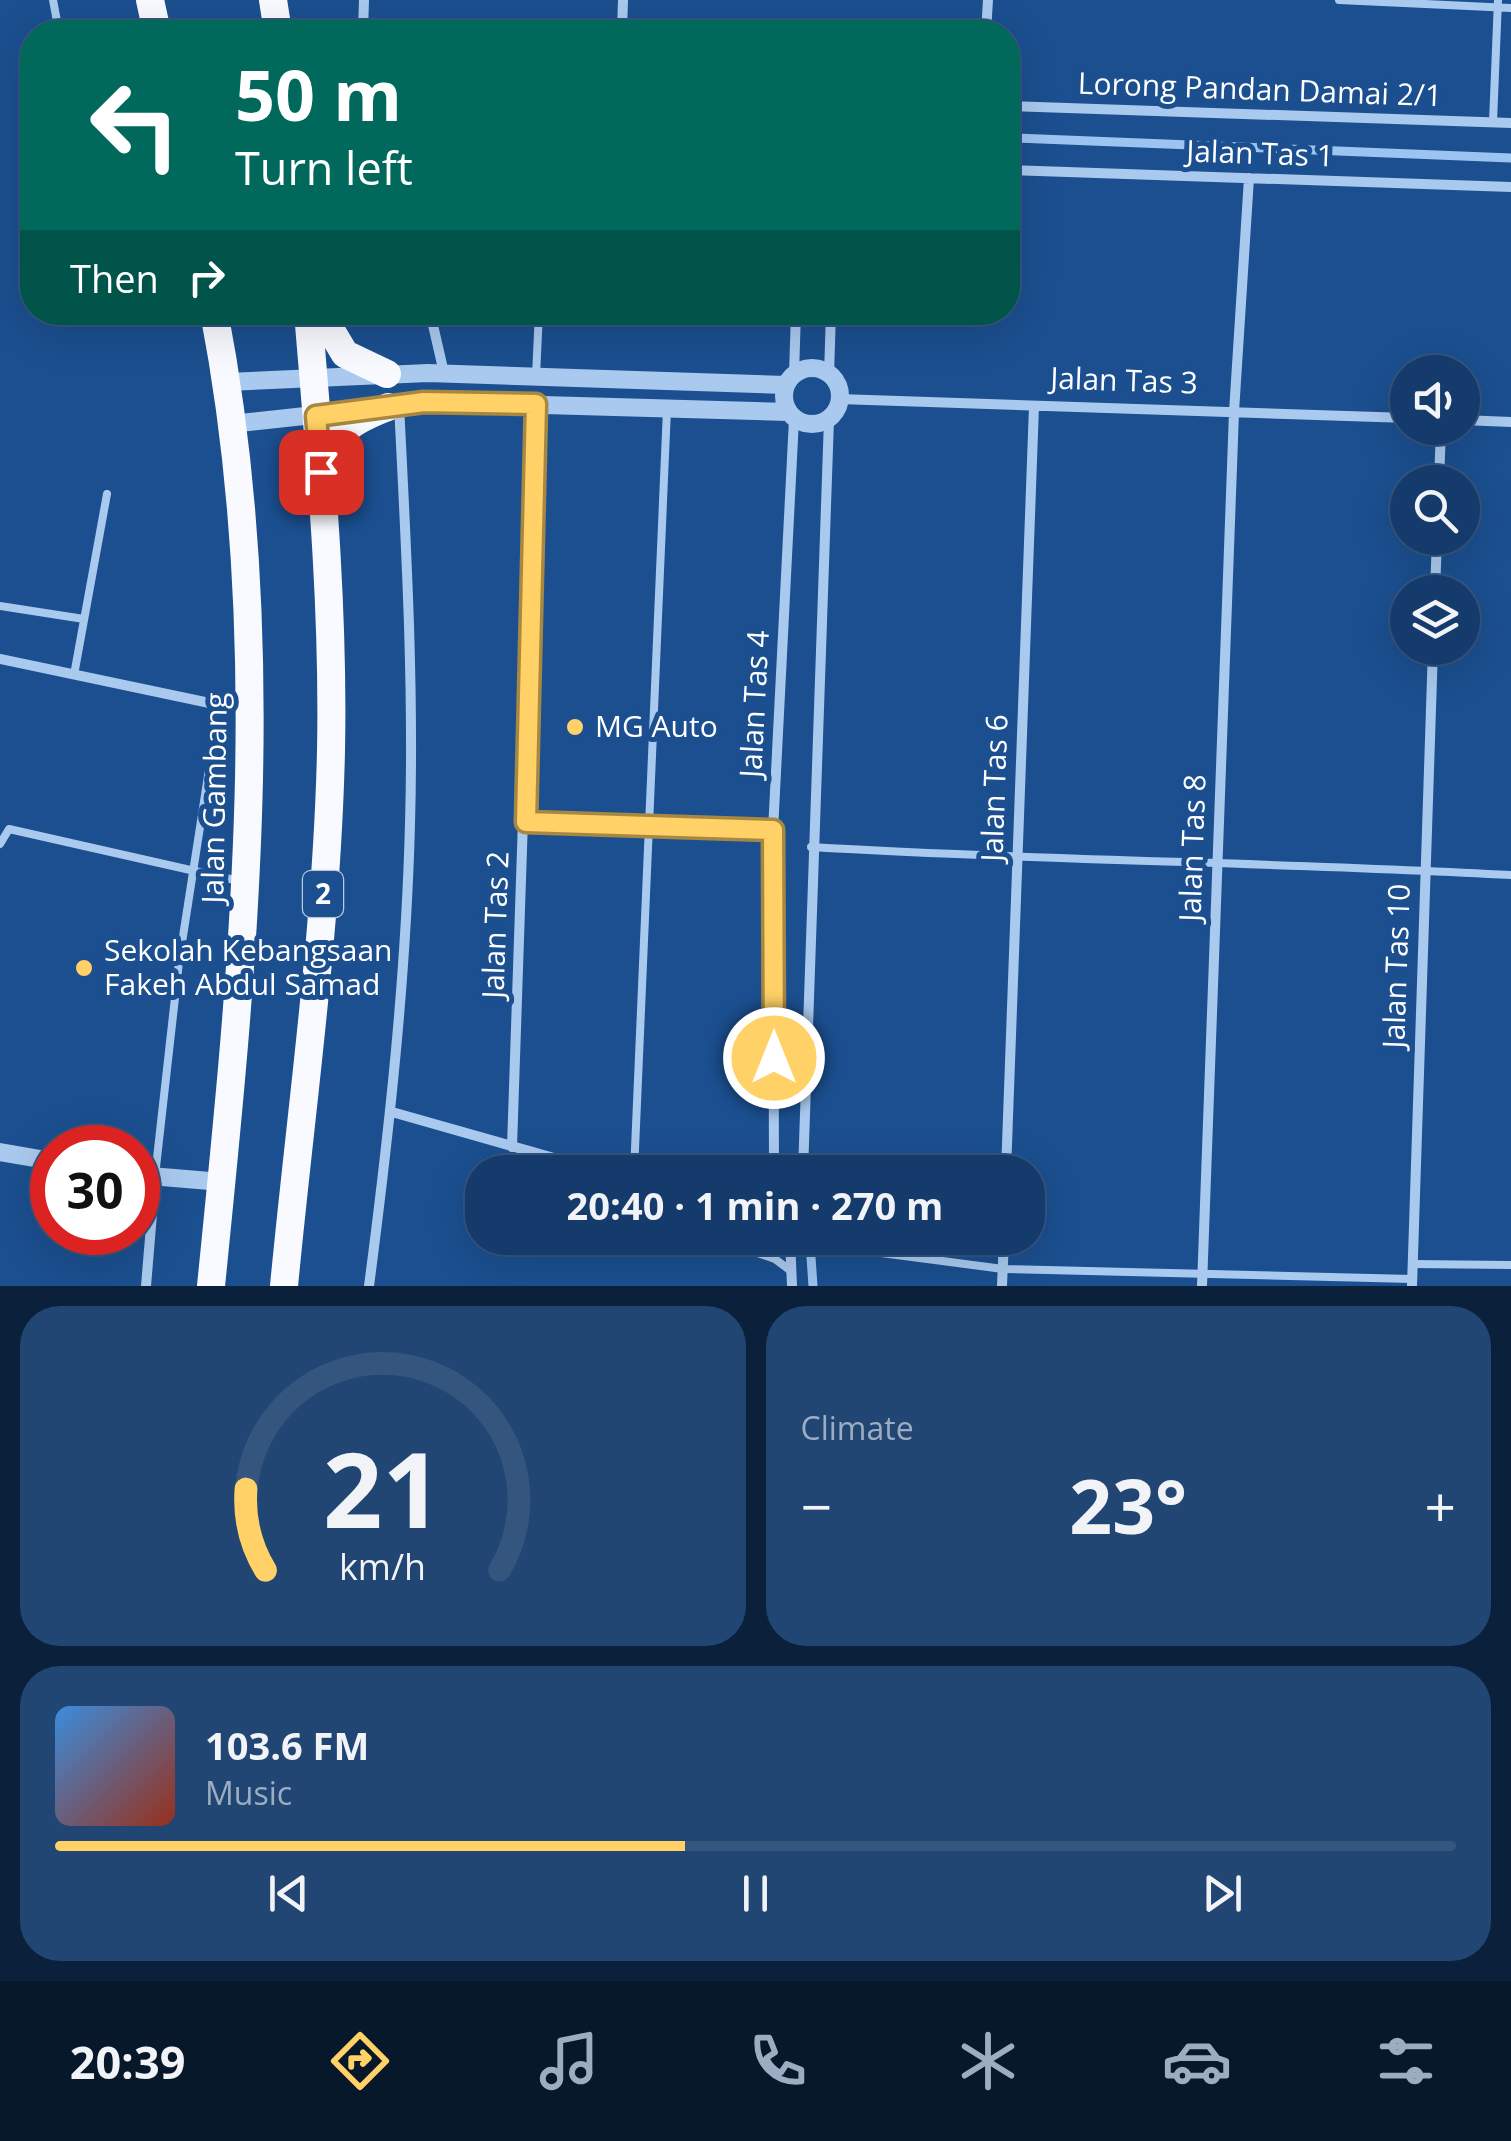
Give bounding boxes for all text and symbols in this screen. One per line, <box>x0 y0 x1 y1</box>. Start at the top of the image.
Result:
text: 50 m <box>235 46 402 142</box>
icon: left <box>70 60 200 190</box>
street label: Lorong Pandan Damai 2/1 <box>1077 62 1443 115</box>
street label: Jalan Tas 1 <box>1183 129 1335 176</box>
text: Turn left <box>235 137 413 198</box>
icon: right <box>179 250 234 305</box>
text: Then <box>70 252 159 304</box>
map controls <box>1390 355 1480 665</box>
button: sound <box>1390 355 1480 445</box>
street label: Jalan Tas 3 <box>1047 356 1199 403</box>
pin <box>279 430 364 515</box>
icon: arrive <box>294 445 349 500</box>
button: search <box>1390 465 1480 555</box>
button: layers <box>1390 575 1480 665</box>
street label: Jalan Tas 4 <box>729 629 778 782</box>
street label: Jalan Gambang <box>191 692 236 907</box>
place label: MG Auto <box>595 705 718 746</box>
street label: Jalan Tas 6 <box>970 713 1017 865</box>
marker: MG Auto <box>564 716 586 738</box>
street label: Jalan Tas 8 <box>1168 773 1215 925</box>
street label: Jalan Tas 2 <box>471 850 518 1002</box>
road number: 2 <box>303 871 343 917</box>
street label: Jalan Tas 10 <box>1372 883 1419 1052</box>
place label: Sekolah Kebangsaan Fakeh Abdul Samad <box>104 929 393 1004</box>
marker: Sekolah Kebangsaan Fakeh Abdul Samad <box>73 957 95 979</box>
position arrow <box>722 1006 826 1110</box>
speed limit sign: 30 <box>30 1125 160 1255</box>
text: 20:40 · 1 min · 270 m <box>567 1179 943 1231</box>
text: Climate <box>801 1406 914 1449</box>
text: 21 <box>323 1417 442 1558</box>
text: 23° <box>1069 1454 1187 1556</box>
text: − <box>801 1468 832 1543</box>
text: + <box>1425 1468 1456 1543</box>
text: km/h <box>339 1542 426 1590</box>
text: 103.6 FM <box>205 1719 369 1771</box>
text: Music <box>205 1771 292 1814</box>
icon: previous <box>261 1866 316 1921</box>
icon: pause <box>728 1866 783 1921</box>
icon: next <box>1195 1866 1250 1921</box>
icon: directions <box>325 2026 395 2096</box>
icon: music <box>534 2026 604 2096</box>
icon: phone <box>743 2026 813 2096</box>
icon: climate <box>953 2026 1023 2096</box>
icon: car <box>1162 2026 1232 2096</box>
icon: filters <box>1371 2026 1441 2096</box>
text: 20:39 <box>70 2031 185 2092</box>

